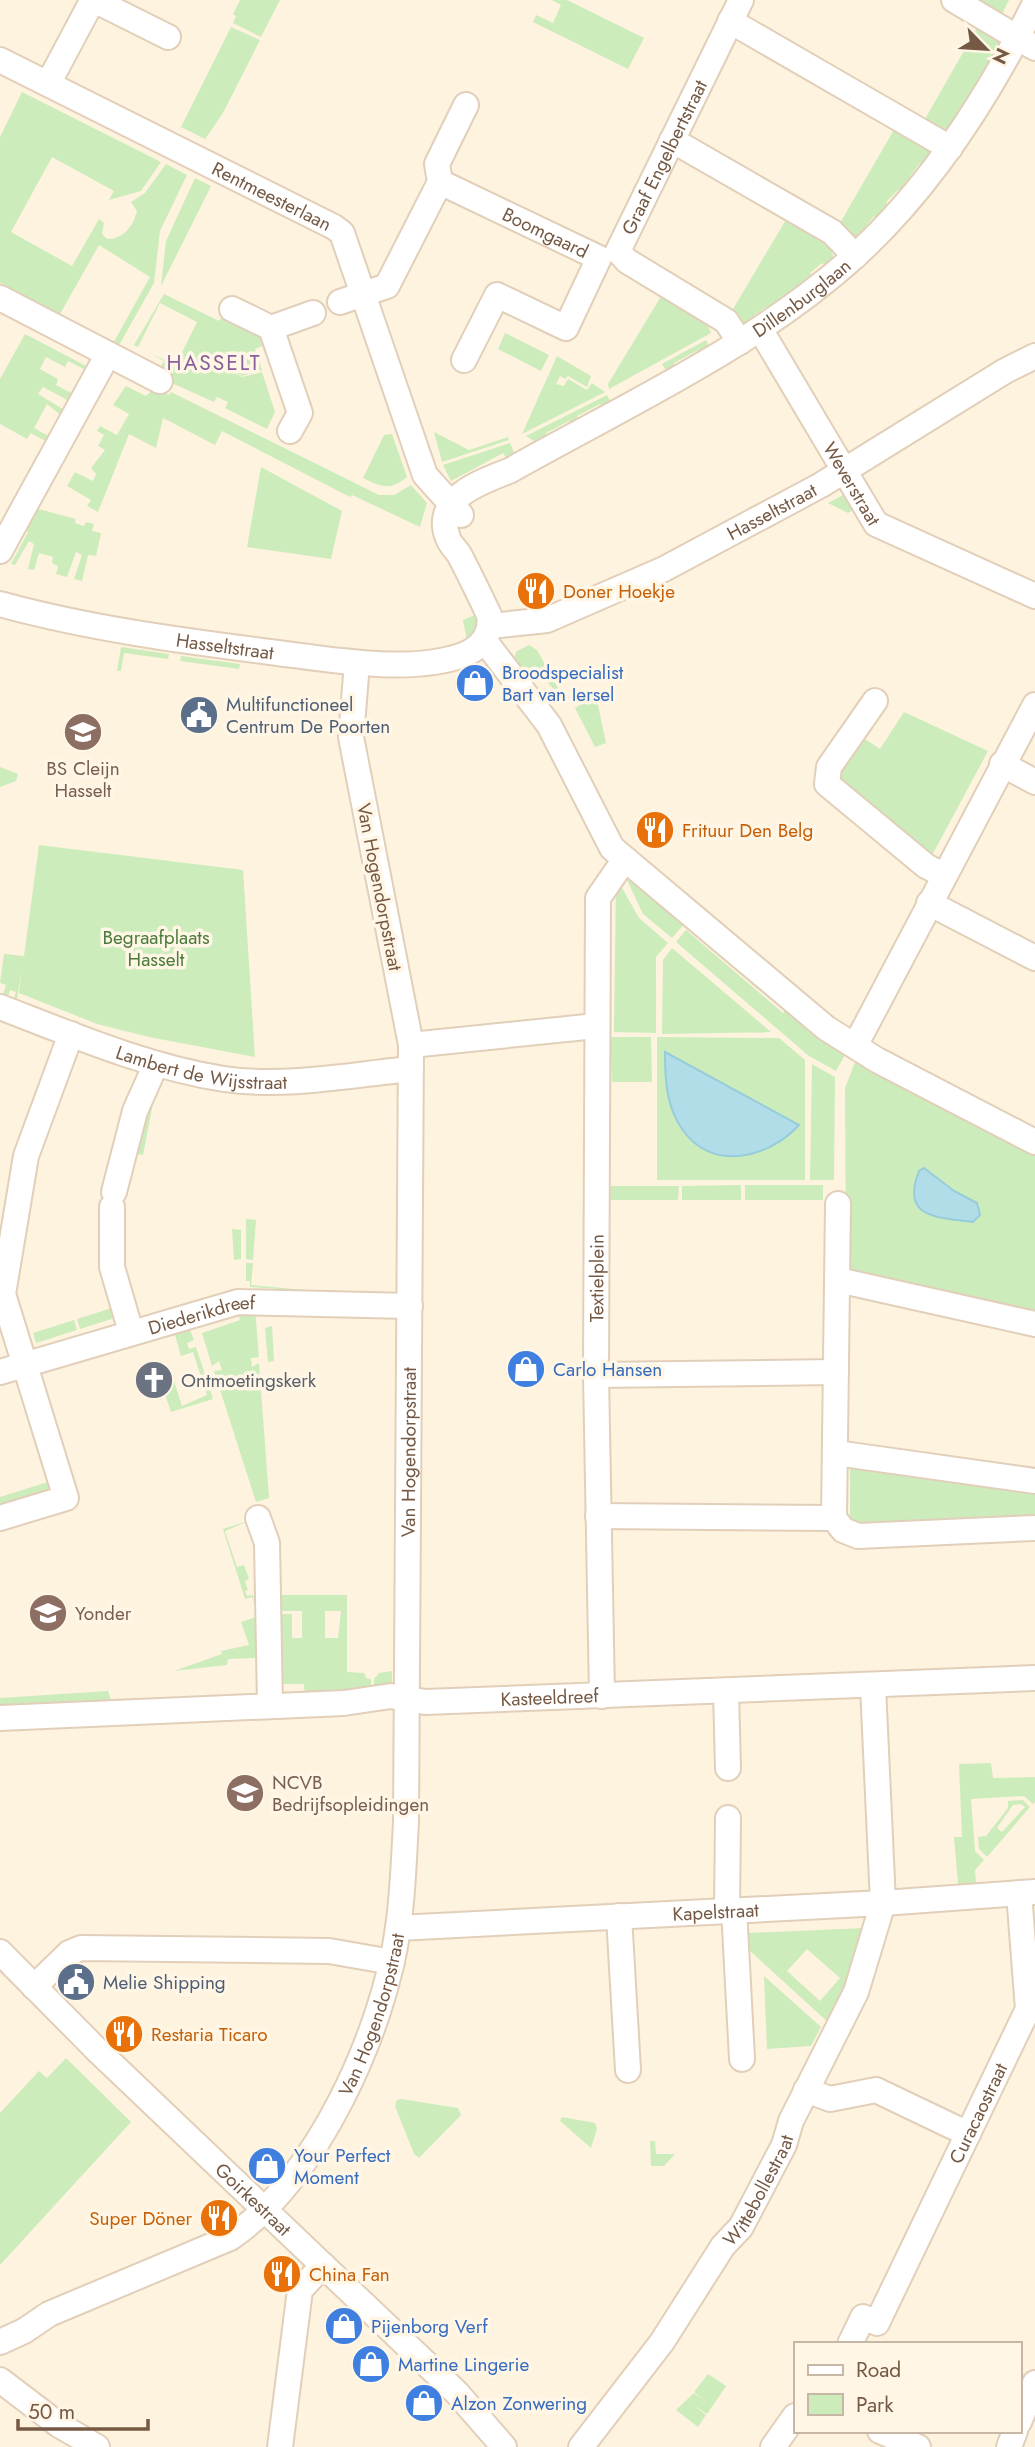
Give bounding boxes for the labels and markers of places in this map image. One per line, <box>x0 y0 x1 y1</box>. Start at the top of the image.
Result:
restaurant icon: Doner Hoekje <box>515 570 557 612</box>
place label: Doner Hoekje <box>563 578 675 605</box>
place label: Broodspecialist Bart van Iersel <box>502 659 624 708</box>
shop icon: Broodspecialist Bart van Iersel <box>454 662 496 704</box>
place label: Multifunctioneel Centrum De Poorten <box>226 691 390 740</box>
public building icon: Multifunctioneel Centrum De Poorten <box>178 694 220 736</box>
school or university icon: BS Cleijn Hasselt <box>62 711 104 753</box>
place label: BS Cleijn Hasselt <box>46 755 120 804</box>
restaurant icon: Frituur Den Belg <box>634 809 676 851</box>
place label: Frituur Den Belg <box>682 817 813 844</box>
shop icon: Carlo Hansen <box>505 1348 547 1390</box>
place label: Carlo Hansen <box>553 1356 662 1383</box>
church icon: Ontmoetingskerk <box>133 1359 175 1401</box>
place label: Ontmoetingskerk <box>181 1367 317 1394</box>
school or university icon: Yonder <box>27 1592 69 1634</box>
place label: Yonder <box>75 1600 132 1627</box>
place label: NCVB Bedrijfsopleidingen <box>272 1769 429 1818</box>
school or university icon: NCVB Bedrijfsopleidingen <box>224 1772 266 1814</box>
public building icon: Melie Shipping <box>55 1961 97 2003</box>
place label: Melie Shipping <box>103 1969 226 1996</box>
restaurant icon: Restaria Ticaro <box>103 2013 145 2055</box>
place label: Restaria Ticaro <box>151 2021 268 2048</box>
place label: Your Perfect Moment <box>294 2142 391 2191</box>
shop icon: Your Perfect Moment <box>246 2145 288 2187</box>
restaurant icon: Super Döner <box>198 2197 240 2239</box>
place label: Super Döner <box>89 2205 192 2232</box>
restaurant icon: China Fan <box>261 2253 303 2295</box>
place label: China Fan <box>309 2261 390 2288</box>
shop icon: Pijenborg Verf <box>323 2305 365 2347</box>
place label: Pijenborg Verf <box>371 2313 488 2340</box>
shop icon: Martine Lingerie <box>350 2343 392 2385</box>
place label: Martine Lingerie <box>398 2351 530 2378</box>
shop icon: Alzon Zonwering <box>403 2382 445 2424</box>
place label: Alzon Zonwering <box>451 2390 587 2417</box>

